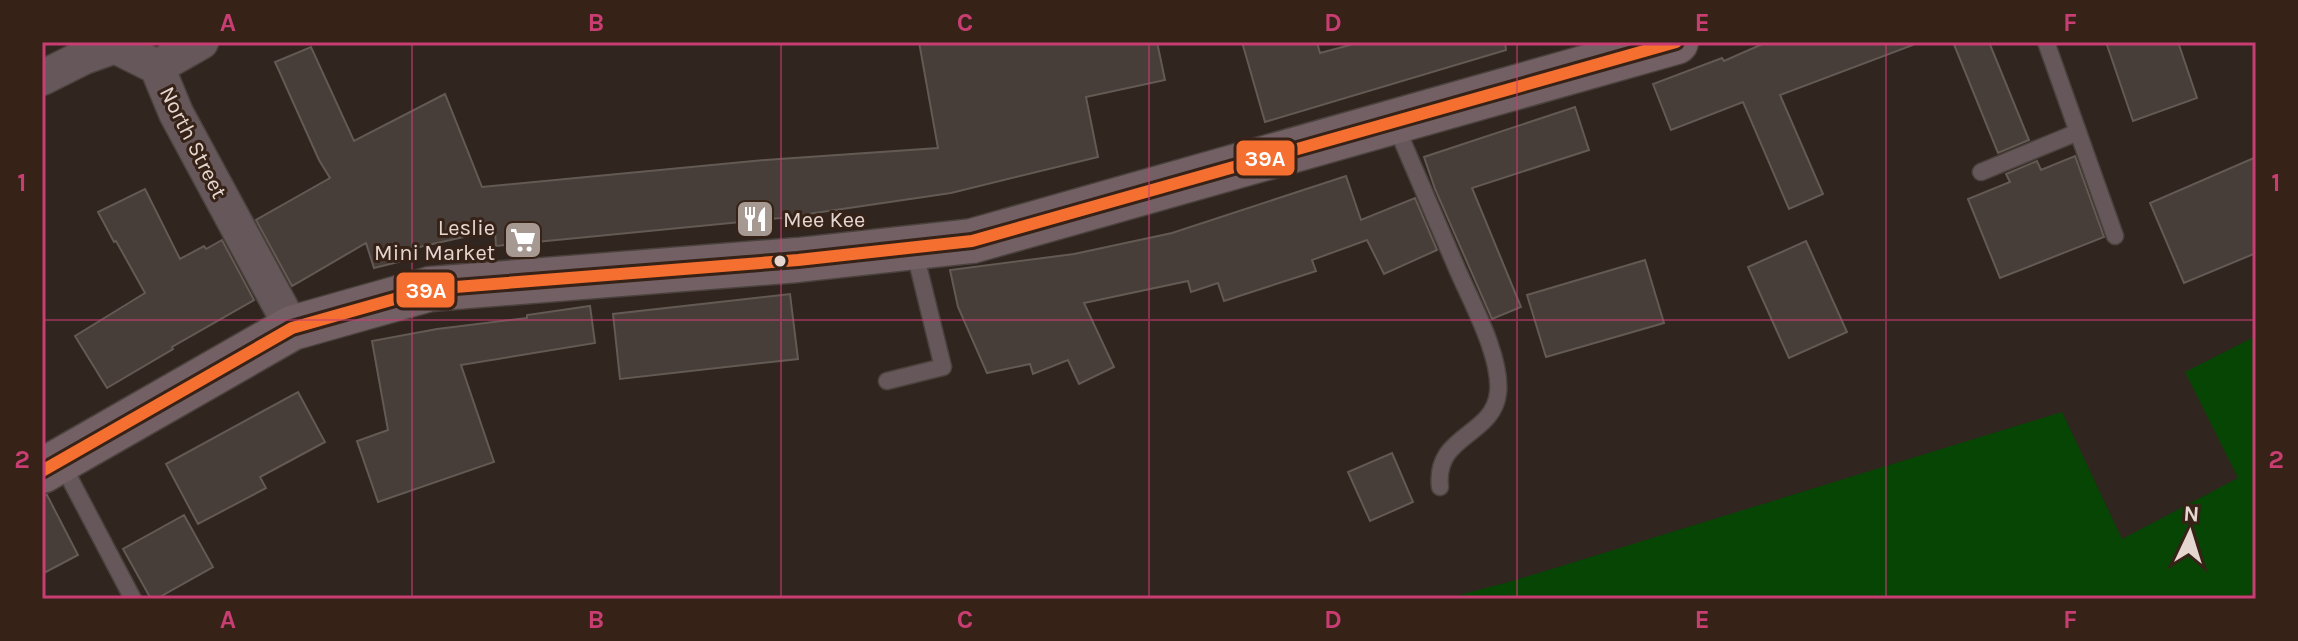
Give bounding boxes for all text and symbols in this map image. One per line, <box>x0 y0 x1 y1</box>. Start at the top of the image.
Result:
text: A <box>220 7 236 38</box>
text: B <box>588 7 604 38</box>
text: C <box>957 7 973 38</box>
text: D <box>1324 7 1342 38</box>
text: E <box>1694 7 1710 38</box>
text: F <box>2063 7 2077 38</box>
street label: North Street <box>154 82 232 203</box>
line badge: 39A <box>1235 139 1296 177</box>
text: 39A <box>1245 146 1286 172</box>
text: 1 <box>17 167 27 198</box>
text: 1 <box>2271 167 2281 198</box>
restaurant icon: Mee Kee <box>734 198 776 240</box>
place label: Mee Kee <box>783 207 865 233</box>
place label: Leslie Mini Market <box>374 215 495 266</box>
supermarket icon: Leslie Mini Market <box>502 219 544 261</box>
unlabelled marker <box>772 253 788 269</box>
line badge: 39A <box>395 271 456 309</box>
text: 39A <box>406 278 447 304</box>
text: 2 <box>14 444 30 475</box>
text: 2 <box>2268 444 2284 475</box>
north arrow <box>2150 493 2230 573</box>
text: N <box>2183 501 2200 528</box>
text: A <box>220 604 236 635</box>
text: B <box>588 604 604 635</box>
text: C <box>957 604 973 635</box>
text: D <box>1324 604 1342 635</box>
text: E <box>1694 604 1710 635</box>
text: F <box>2063 604 2077 635</box>

